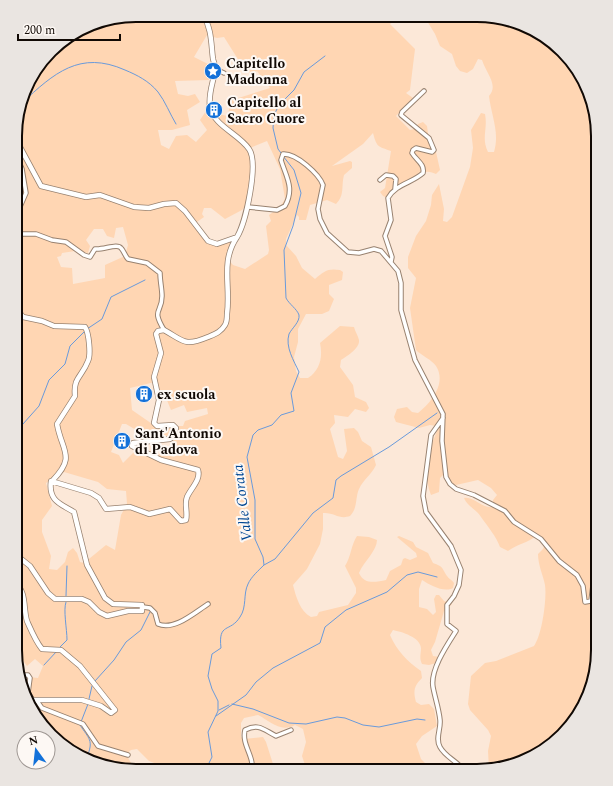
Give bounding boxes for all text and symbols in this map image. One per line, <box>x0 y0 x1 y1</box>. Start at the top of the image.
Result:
scale bar <box>18 16 120 42</box>
text: 200 m <box>24 21 55 40</box>
place label: Capitello Madonna <box>226 53 288 90</box>
place icon: Capitello Madonna <box>203 61 223 81</box>
place label: Capitello al Sacro Cuore <box>227 92 305 129</box>
building icon: Capitello al Sacro Cuore <box>204 100 224 120</box>
building icon: ex scuola <box>134 384 154 404</box>
place label: ex scuola <box>157 384 216 405</box>
place label: Sant'Antonio di Padova <box>135 423 222 460</box>
building icon: Sant'Antonio di Padova <box>112 431 132 451</box>
water label: Valle Corata <box>226 463 259 543</box>
north arrow <box>16 730 56 770</box>
text: N <box>27 731 40 750</box>

